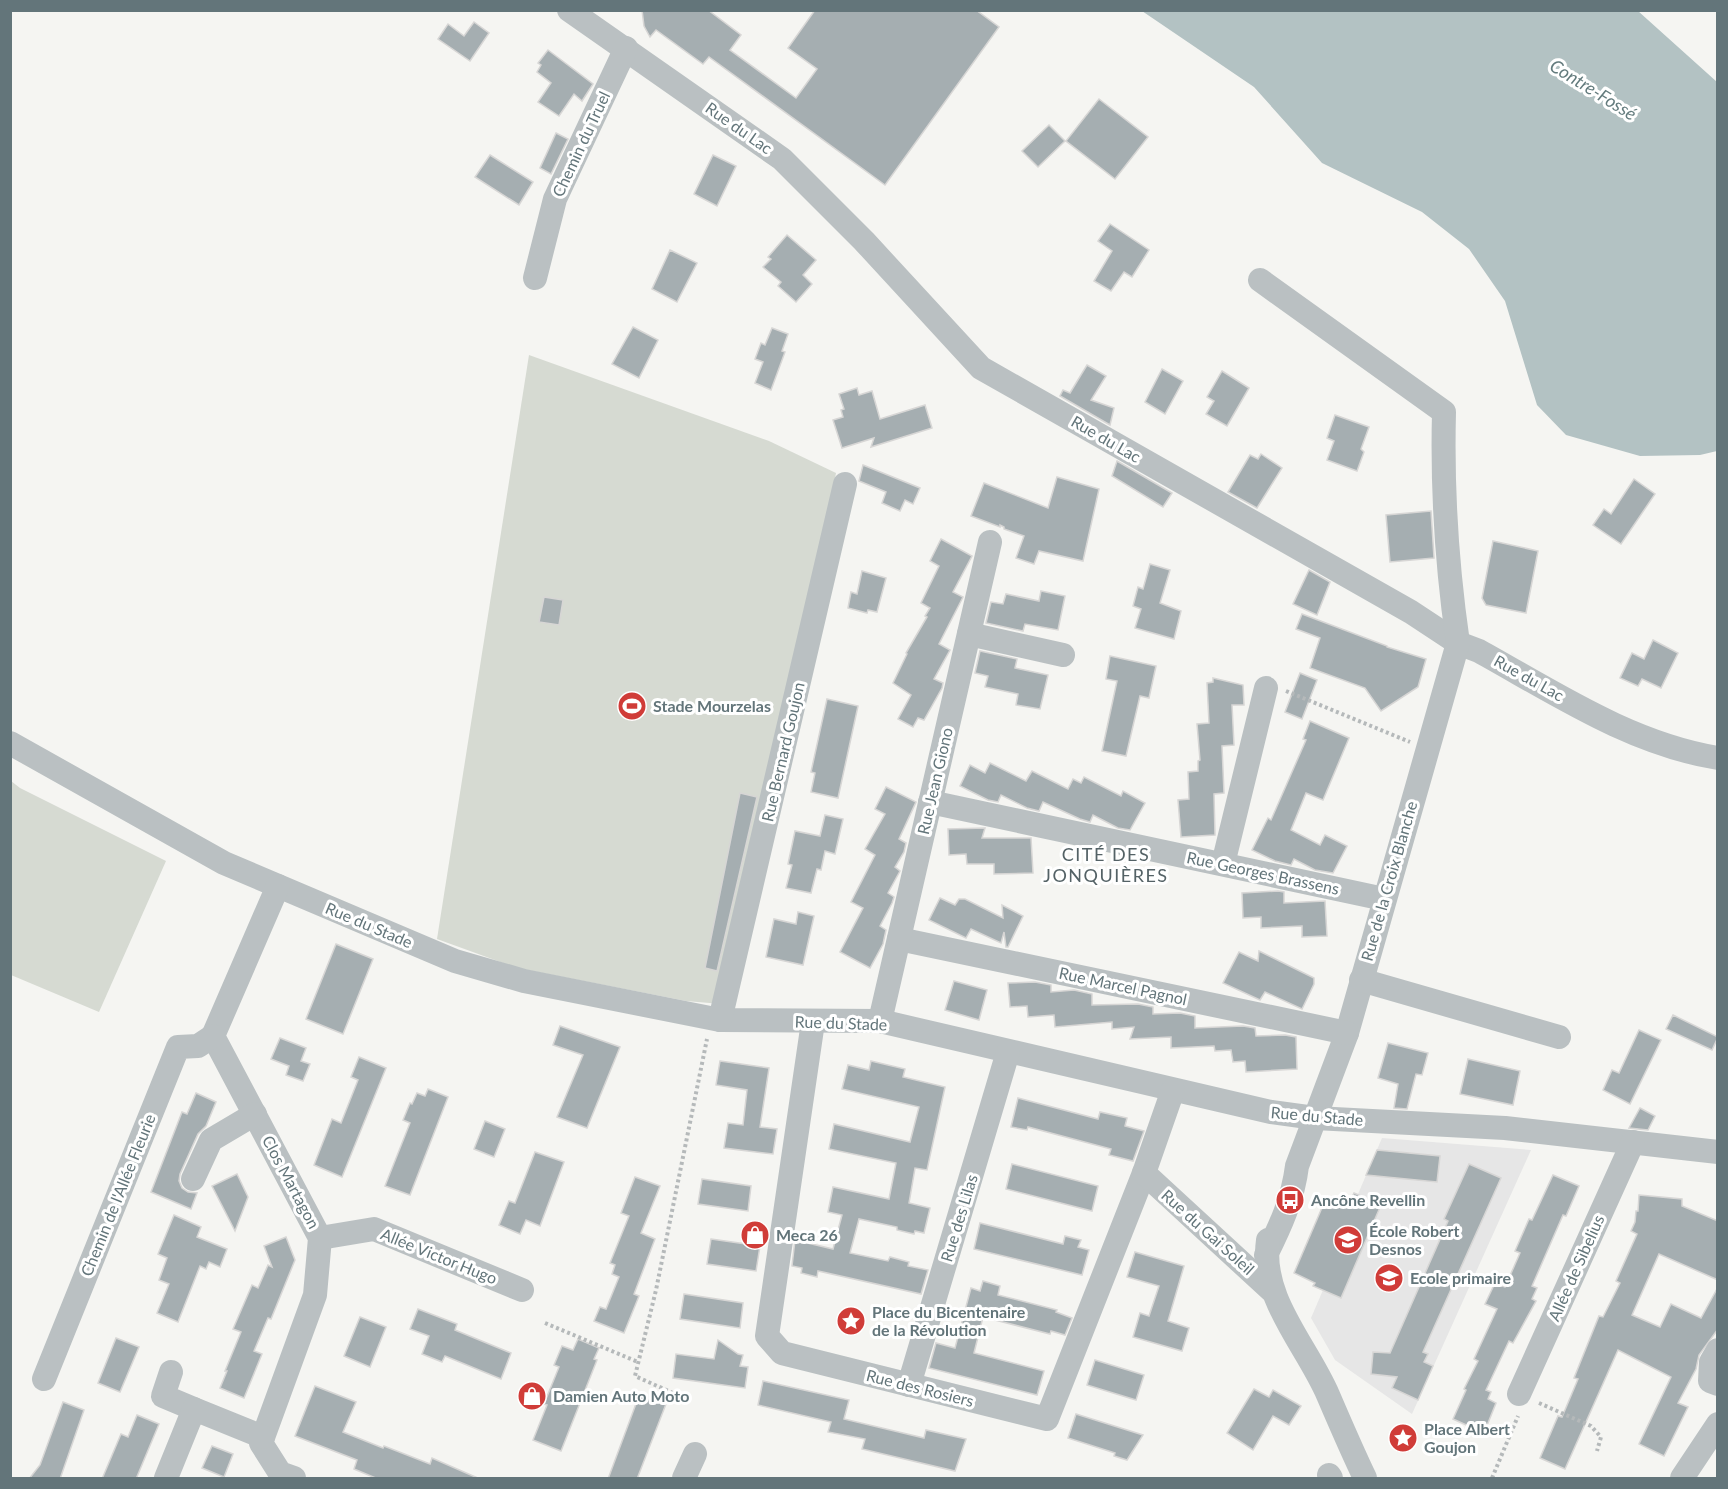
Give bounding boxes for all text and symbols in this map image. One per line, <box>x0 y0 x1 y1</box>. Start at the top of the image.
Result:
water label: Contre-Fossé <box>1546 54 1641 125</box>
street label: Chemin du Truel <box>548 88 613 200</box>
street label: Rue du Lac <box>702 98 777 158</box>
street label: Rue du Lac <box>1068 411 1145 466</box>
street label: Rue du Lac <box>1491 651 1568 705</box>
street label: Rue Bernard Goujon <box>757 680 808 823</box>
sports icon: Stade Mourzelas <box>616 690 648 722</box>
place label: Stade Mourzelas <box>653 696 771 715</box>
street label: Rue Jean Giono <box>913 726 956 836</box>
street label: Rue de la Croix Blanche <box>1357 799 1420 963</box>
district label: CITÉ DES JONQUIÈRES <box>1043 843 1169 886</box>
street label: Rue Georges Brassens <box>1185 847 1341 898</box>
street label: Rue du Stade <box>323 898 416 951</box>
street label: Rue Marcel Pagnol <box>1057 963 1189 1008</box>
street label: Rue du Stade <box>794 1011 888 1034</box>
street label: Rue du Stade <box>1270 1102 1364 1129</box>
street label: Chemin de l'Allée Fleurie <box>76 1111 159 1279</box>
street label: Clos Martagon <box>259 1132 324 1232</box>
street label: Rue des Lilas <box>936 1172 981 1264</box>
bus stop icon: Ancône Revellin <box>1274 1184 1306 1216</box>
street label: Rue du Gai Soleil <box>1158 1185 1259 1278</box>
place label: Ancône Revellin <box>1310 1190 1425 1209</box>
street label: Allée de Sibelius <box>1544 1212 1607 1324</box>
shop icon: Meca 26 <box>739 1219 771 1251</box>
place label: École Robert Desnos <box>1369 1221 1460 1258</box>
street label: Allée Victor Hugo <box>378 1224 500 1288</box>
school or university icon: École Robert Desnos <box>1332 1224 1364 1256</box>
place label: Meca 26 <box>776 1225 838 1244</box>
school or university icon: Ecole primaire <box>1373 1262 1405 1294</box>
place label: Ecole primaire <box>1410 1268 1511 1287</box>
place label: Place du Bicentenaire de la Révolution <box>872 1302 1026 1339</box>
place icon: Place du Bicentenaire de la Révolution <box>835 1305 867 1337</box>
street label: Rue des Rosiers <box>864 1365 976 1410</box>
shop icon: Damien Auto Moto <box>516 1380 548 1412</box>
place label: Damien Auto Moto <box>553 1386 689 1405</box>
place label: Place Albert Goujon <box>1424 1419 1510 1456</box>
place icon: Place Albert Goujon <box>1387 1422 1419 1454</box>

